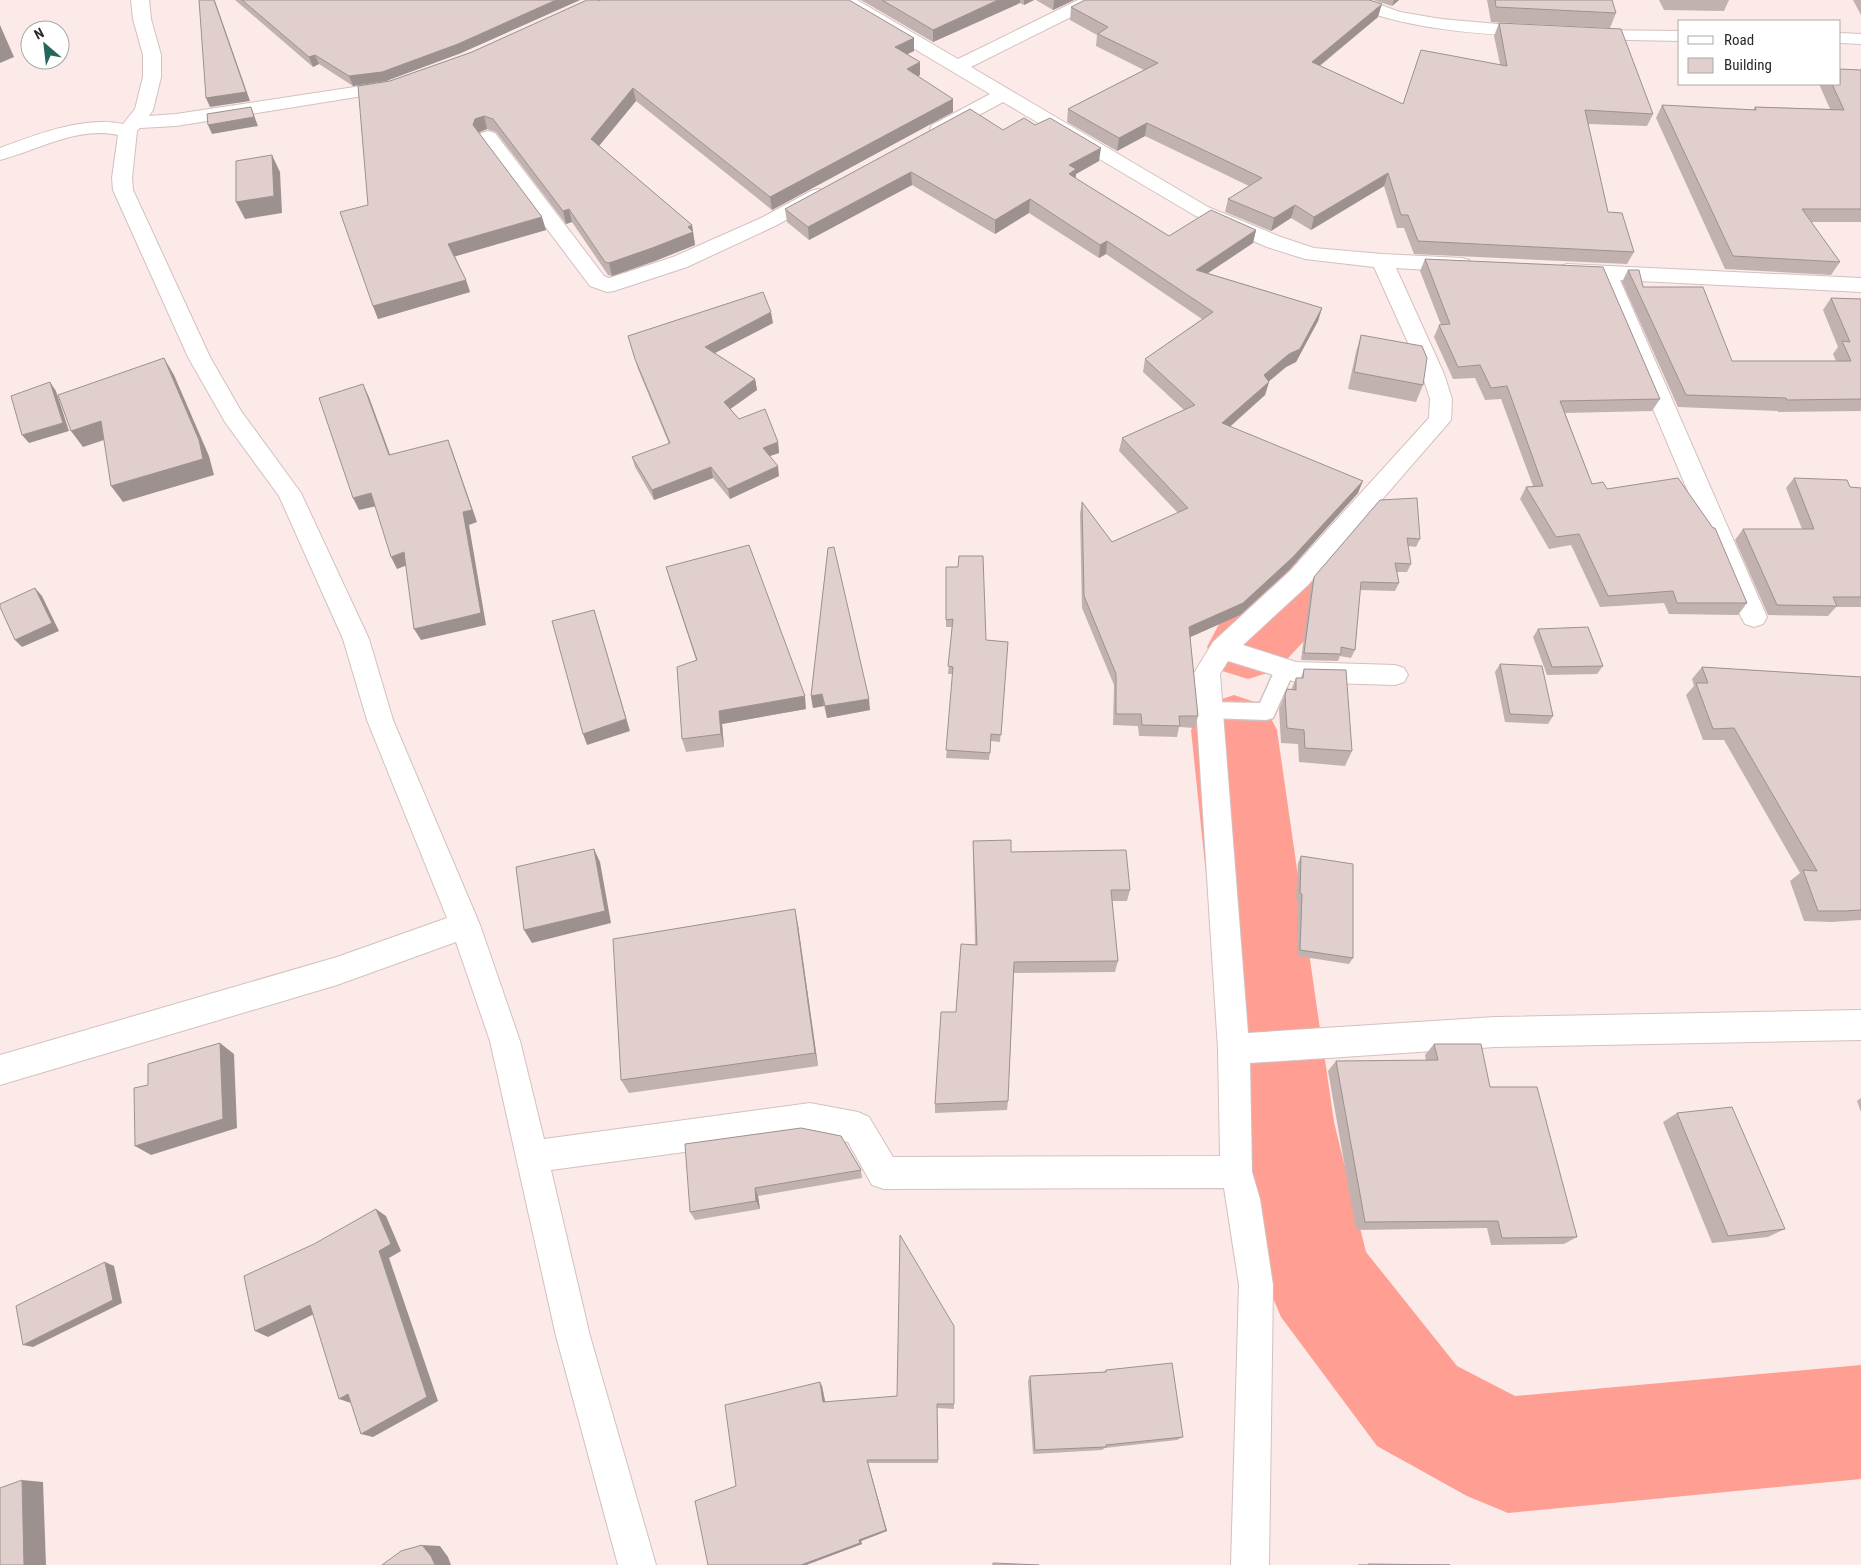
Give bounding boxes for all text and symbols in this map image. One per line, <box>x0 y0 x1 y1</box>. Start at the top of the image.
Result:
north arrow <box>20 20 70 70</box>
legend <box>1678 20 1841 85</box>
text: N <box>31 24 46 43</box>
text: Road <box>1724 31 1754 49</box>
text: Building <box>1724 56 1772 74</box>

